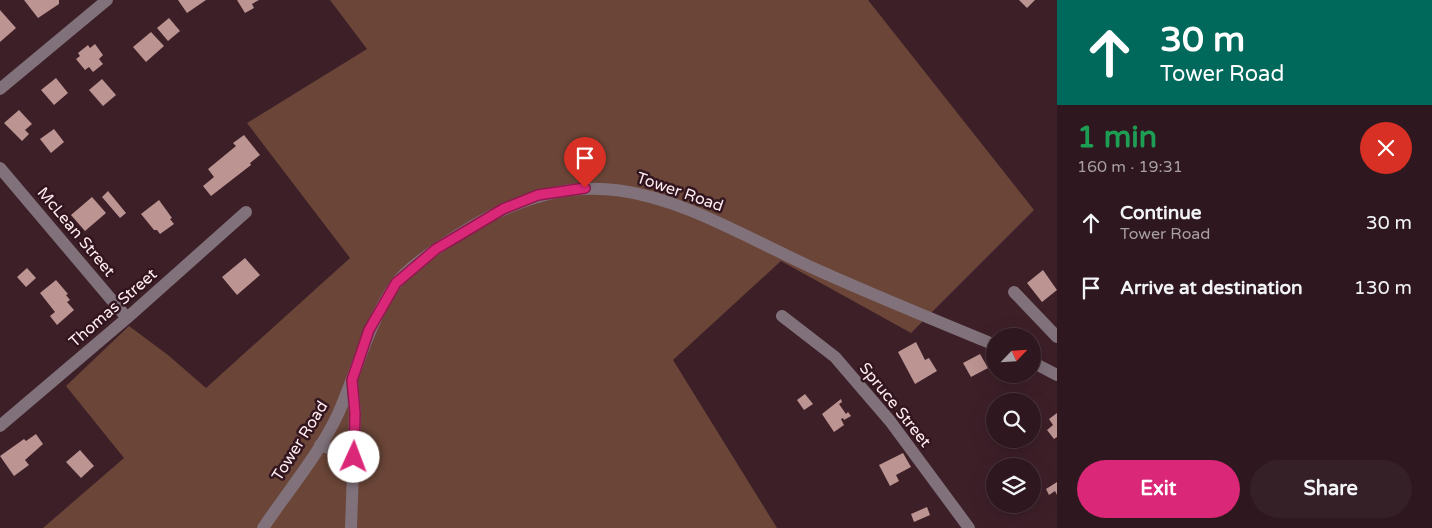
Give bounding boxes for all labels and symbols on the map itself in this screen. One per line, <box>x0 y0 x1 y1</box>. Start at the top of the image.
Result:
pin <box>564 137 606 188</box>
street label: Tower Road <box>634 168 726 216</box>
street label: McLean Street <box>33 183 119 281</box>
street label: Thomas Street <box>65 264 161 352</box>
north arrow <box>986 328 1041 382</box>
street label: Spruce Street <box>855 359 935 451</box>
street label: Tower Road <box>268 397 332 485</box>
position arrow <box>327 430 379 482</box>

